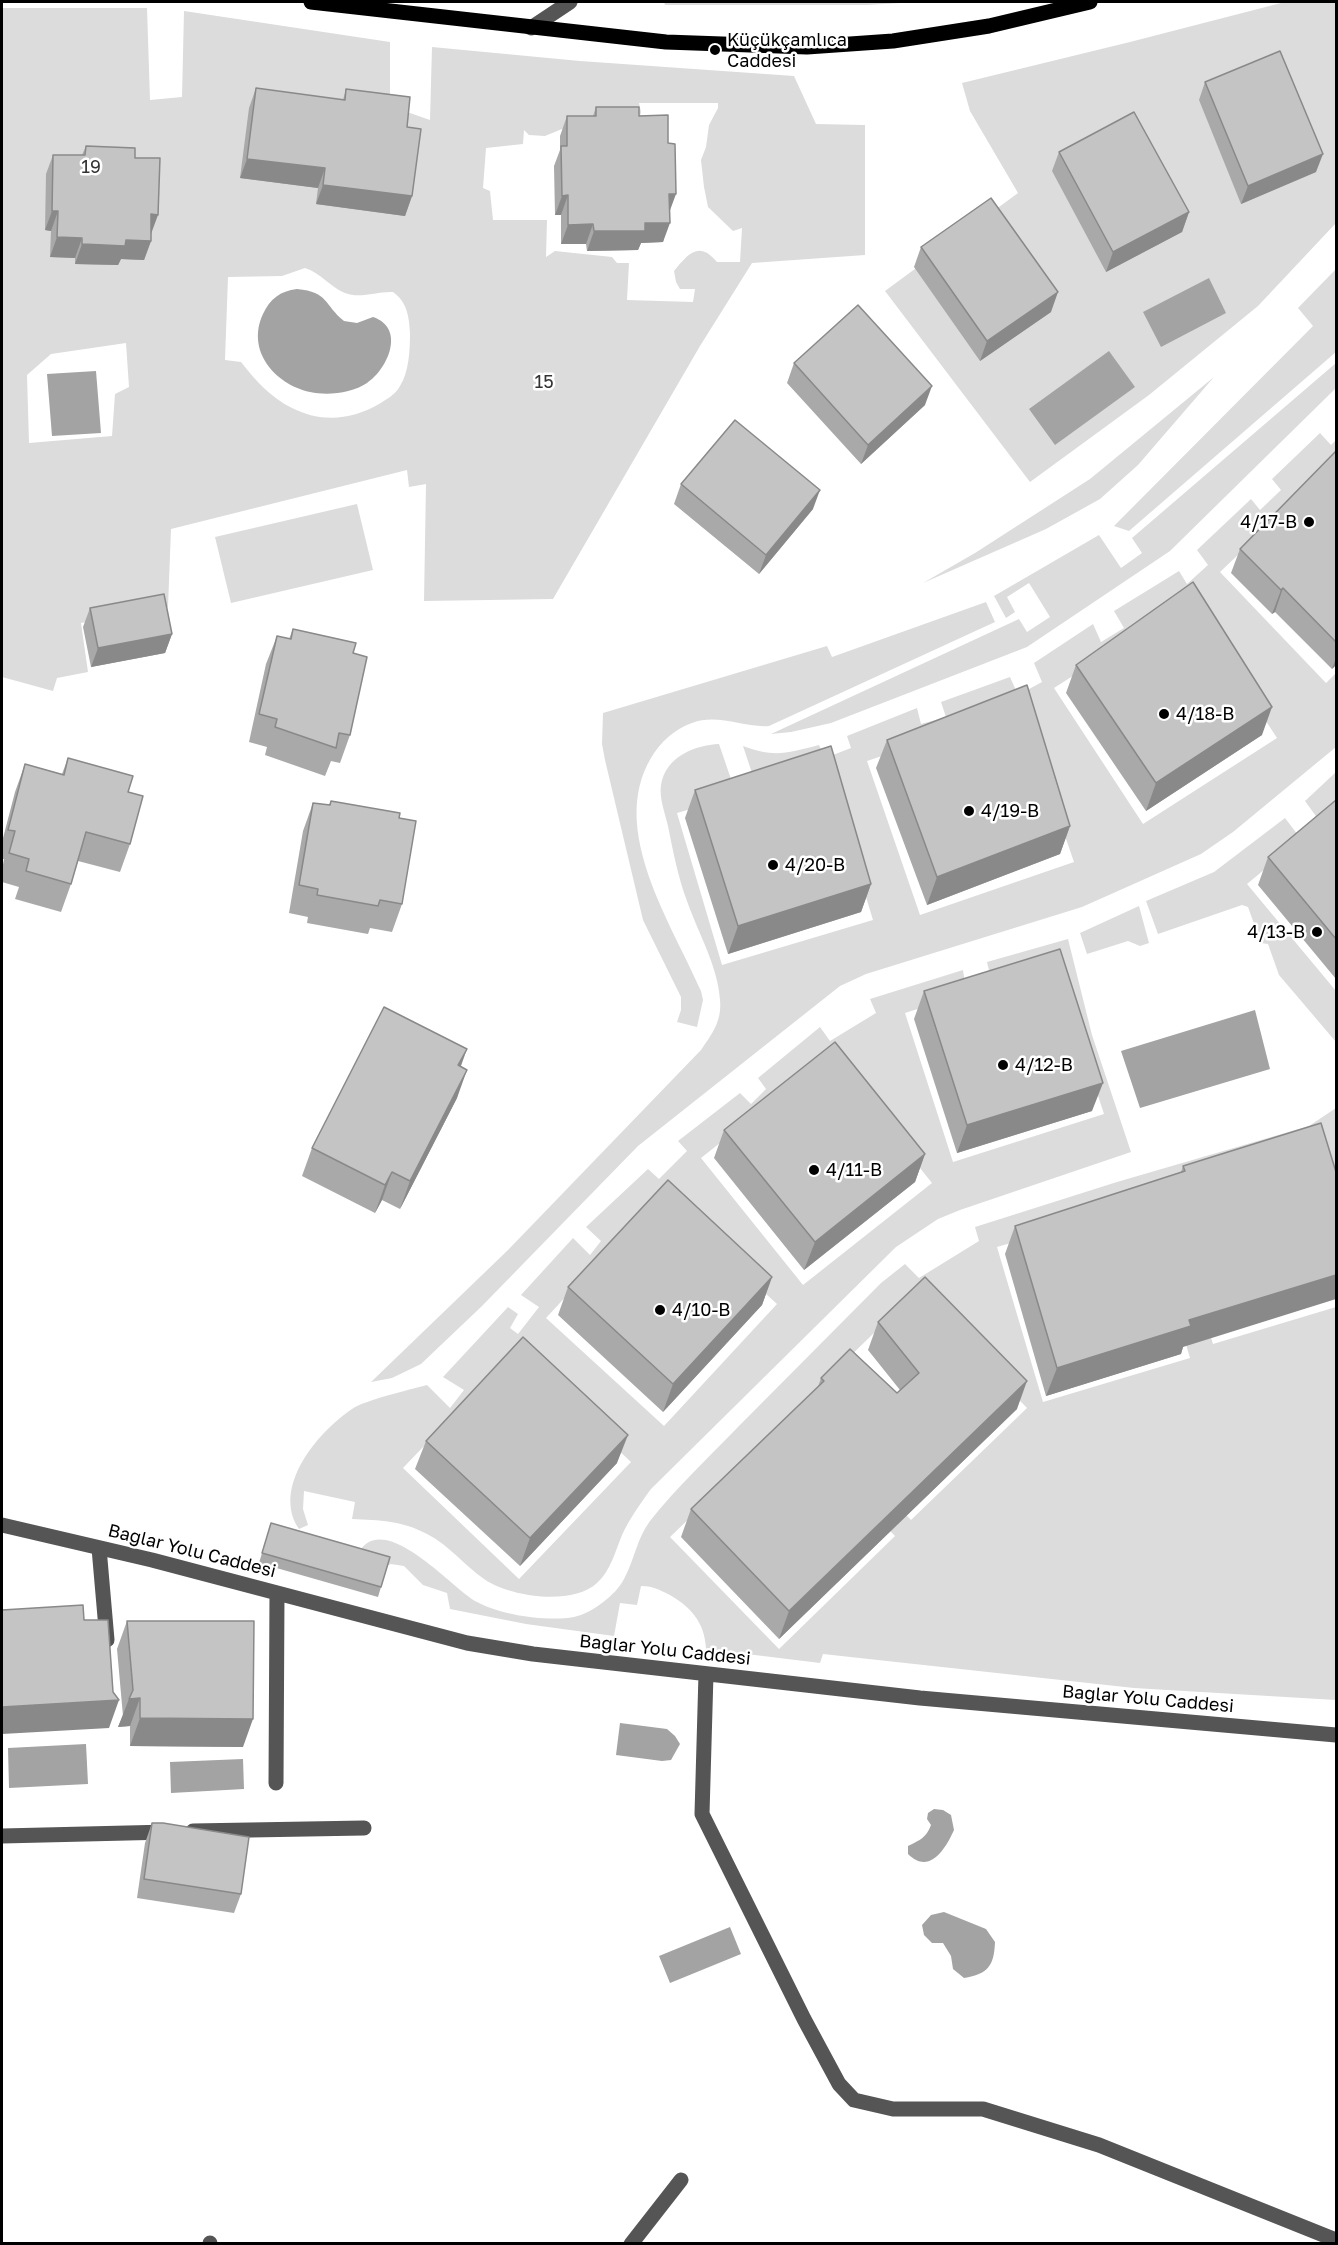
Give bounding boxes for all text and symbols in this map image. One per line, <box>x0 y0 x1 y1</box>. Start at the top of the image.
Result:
place label: Küçükçamlıca Caddesi <box>727 29 847 72</box>
marker: Küçükçamlıca Caddesi <box>708 43 722 57</box>
park label: 19 <box>81 156 101 178</box>
park label: 15 <box>534 371 554 393</box>
place label: 4/17-B <box>1240 511 1297 533</box>
marker: 4/17-B <box>1302 515 1316 529</box>
place label: 4/18-B <box>1176 703 1234 725</box>
marker: 4/18-B <box>1157 707 1171 721</box>
place label: 4/19-B <box>981 800 1039 822</box>
marker: 4/19-B <box>962 804 976 818</box>
place label: 4/20-B <box>785 854 845 876</box>
marker: 4/20-B <box>766 858 780 872</box>
place label: 4/13-B <box>1247 921 1305 943</box>
marker: 4/13-B <box>1310 925 1324 939</box>
place label: 4/12-B <box>1015 1054 1073 1076</box>
marker: 4/12-B <box>996 1058 1010 1072</box>
place label: 4/11-B <box>826 1159 882 1181</box>
marker: 4/11-B <box>807 1163 821 1177</box>
place label: 4/10-B <box>672 1299 730 1321</box>
marker: 4/10-B <box>653 1303 667 1317</box>
street label: Bağlar Yolu Caddesi <box>106 1520 278 1582</box>
street label: Bağlar Yolu Caddesi <box>578 1630 752 1670</box>
street label: Bağlar Yolu Caddesi <box>1061 1681 1235 1717</box>

